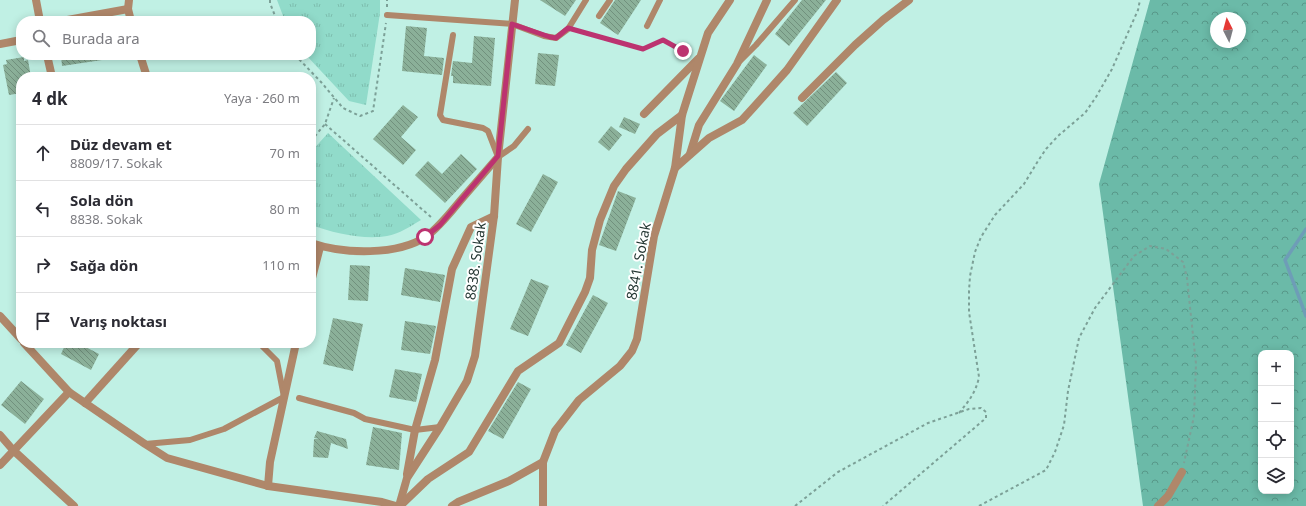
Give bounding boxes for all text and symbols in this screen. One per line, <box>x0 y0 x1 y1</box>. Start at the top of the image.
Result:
north arrow <box>1210 12 1246 48</box>
search box <box>16 16 316 60</box>
icon: search <box>30 27 52 49</box>
text: Burada ara <box>62 28 140 48</box>
route end <box>674 42 692 60</box>
text: 4 dk <box>32 87 67 110</box>
text: Yaya · 260 m <box>224 89 300 107</box>
text: Düz devam et <box>70 134 172 154</box>
icon: ahead <box>32 142 54 164</box>
text: 70 m <box>270 144 300 162</box>
text: 8809/17. Sokak <box>70 154 163 172</box>
text: Sola dön <box>70 190 134 210</box>
icon: left <box>32 198 54 220</box>
text: 80 m <box>270 200 300 218</box>
text: 8838. Sokak <box>70 210 143 228</box>
street label: 8838. Sokak <box>460 220 490 301</box>
street label: 8841. Sokak <box>621 220 655 301</box>
route start <box>416 228 434 246</box>
icon: right <box>32 254 54 276</box>
text: Sağa dön <box>70 255 138 275</box>
text: 110 m <box>262 256 300 274</box>
icon: arrive <box>32 310 54 332</box>
text: Varış noktası <box>70 311 167 331</box>
map controls <box>1258 350 1294 494</box>
button: + <box>1258 350 1294 386</box>
button: − <box>1258 386 1294 422</box>
button: locate <box>1258 422 1294 458</box>
button: layers <box>1258 458 1294 494</box>

